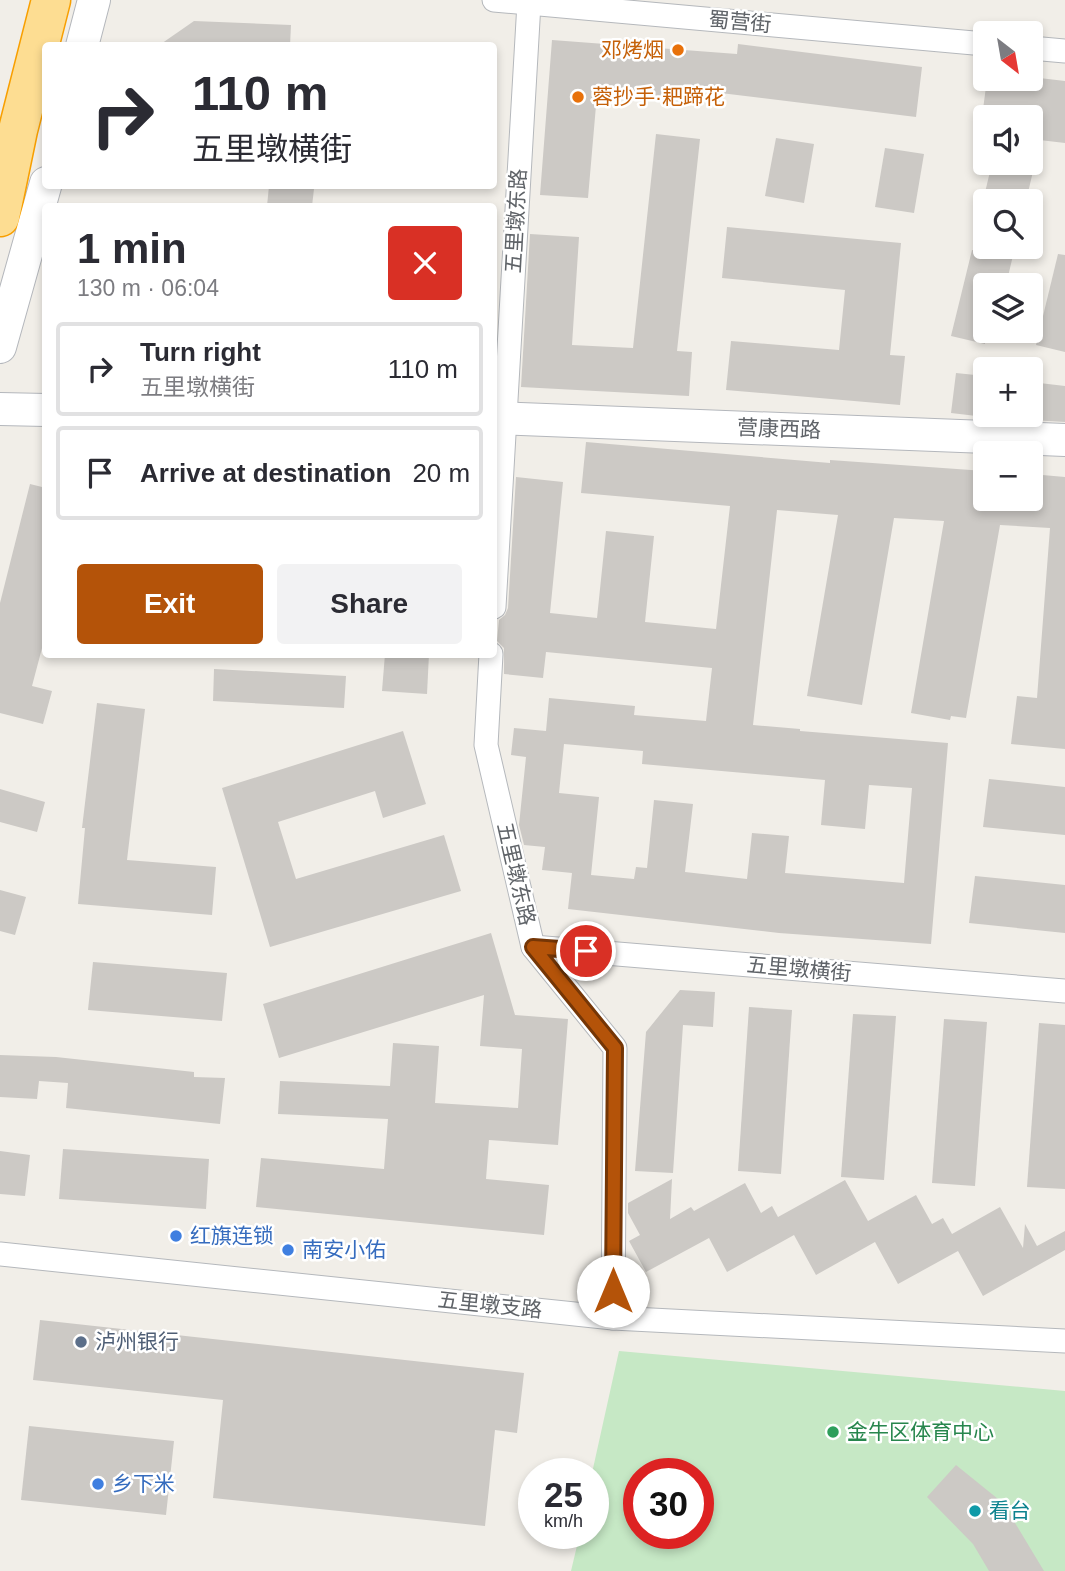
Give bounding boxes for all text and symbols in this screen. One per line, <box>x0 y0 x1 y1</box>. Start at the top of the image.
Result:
street label: 蜀营街 <box>708 7 772 36</box>
north arrow <box>973 21 1043 91</box>
map controls <box>973 21 1043 511</box>
place label: 邓烤烟 <box>601 38 664 61</box>
marker: 邓烤烟 <box>670 42 686 58</box>
text: 110 m <box>192 66 328 120</box>
icon: right <box>77 70 168 161</box>
place label: 蓉抄手·耙蹄花 <box>592 85 725 108</box>
marker: 蓉抄手·耙蹄花 <box>570 89 586 105</box>
button: sound <box>973 105 1043 175</box>
text: 五里墩横街 <box>192 131 352 167</box>
street label: 五里墩东路 <box>501 168 530 274</box>
button: search <box>973 189 1043 259</box>
text: 1 min <box>77 225 187 272</box>
button: close <box>388 226 462 300</box>
button: layers <box>973 273 1043 343</box>
text: 130 m · 06:04 <box>77 275 219 301</box>
text: Turn right <box>140 337 261 367</box>
icon: right <box>81 350 119 388</box>
text: 110 m <box>388 354 458 384</box>
button: + <box>973 357 1043 427</box>
text: 五里墩横街 <box>140 374 255 400</box>
street label: 营康西路 <box>737 416 821 441</box>
button: − <box>973 441 1043 511</box>
icon: arrive <box>81 454 119 492</box>
text: Arrive at destination <box>140 458 391 488</box>
text: 20 m <box>412 458 470 488</box>
button: Exit <box>77 564 263 644</box>
button: Share <box>277 564 462 644</box>
street label: 五里墩东路 <box>493 820 540 928</box>
pin <box>556 921 616 981</box>
icon: arrive <box>567 932 605 970</box>
street label: 五里墩横街 <box>746 952 852 985</box>
place label: 红旗连锁 <box>190 1224 274 1247</box>
marker: 红旗连锁 <box>168 1228 184 1244</box>
place label: 南安小佑 <box>302 1238 386 1261</box>
marker: 南安小佑 <box>280 1242 296 1258</box>
position arrow <box>576 1254 650 1328</box>
street label: 五里墩支路 <box>437 1288 543 1321</box>
place label: 泸州银行 <box>95 1330 179 1353</box>
marker: 泸州银行 <box>73 1334 89 1350</box>
place label: 金牛区体育中心 <box>847 1420 994 1443</box>
marker: 金牛区体育中心 <box>825 1424 841 1440</box>
speed limit sign: 30 <box>623 1458 714 1549</box>
place label: 乡下米 <box>112 1472 175 1495</box>
text: 25 <box>544 1475 583 1514</box>
marker: 乡下米 <box>90 1476 106 1492</box>
place label: 看台 <box>989 1499 1031 1522</box>
marker: 看台 <box>967 1503 983 1519</box>
text: km/h <box>544 1511 583 1531</box>

